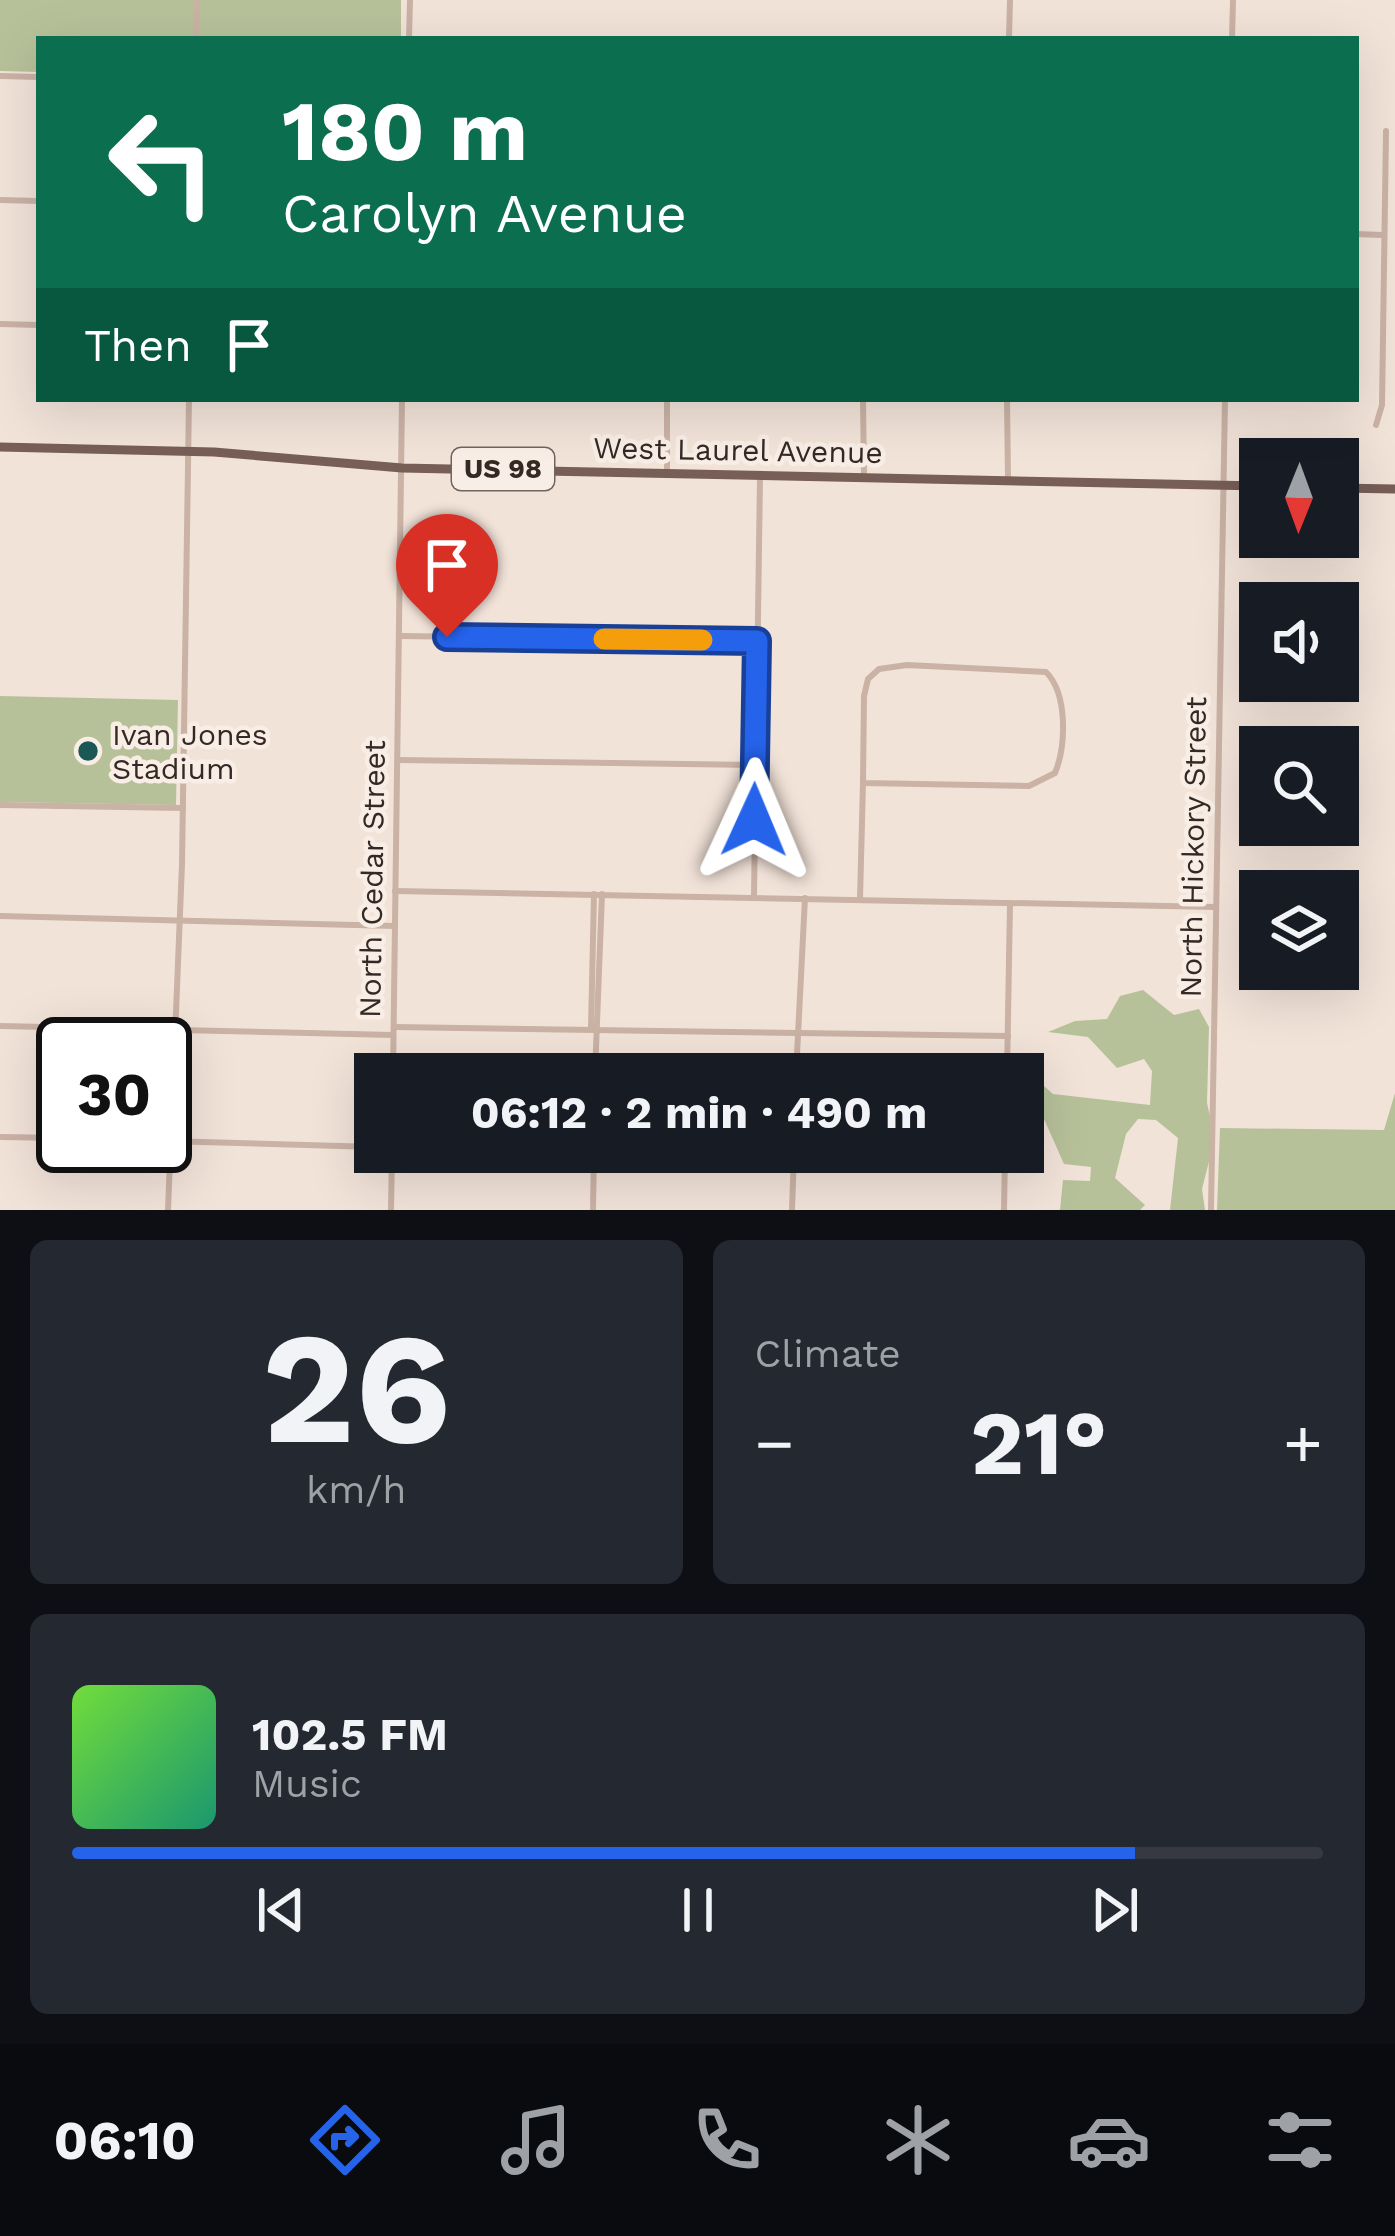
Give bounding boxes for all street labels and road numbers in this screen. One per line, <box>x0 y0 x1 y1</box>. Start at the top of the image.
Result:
street label: West Laurel Avenue <box>593 430 883 470</box>
road number: US 98 <box>452 448 554 490</box>
street label: North Hickory Street <box>1173 696 1213 998</box>
street label: North Cedar Street <box>352 739 392 1018</box>

